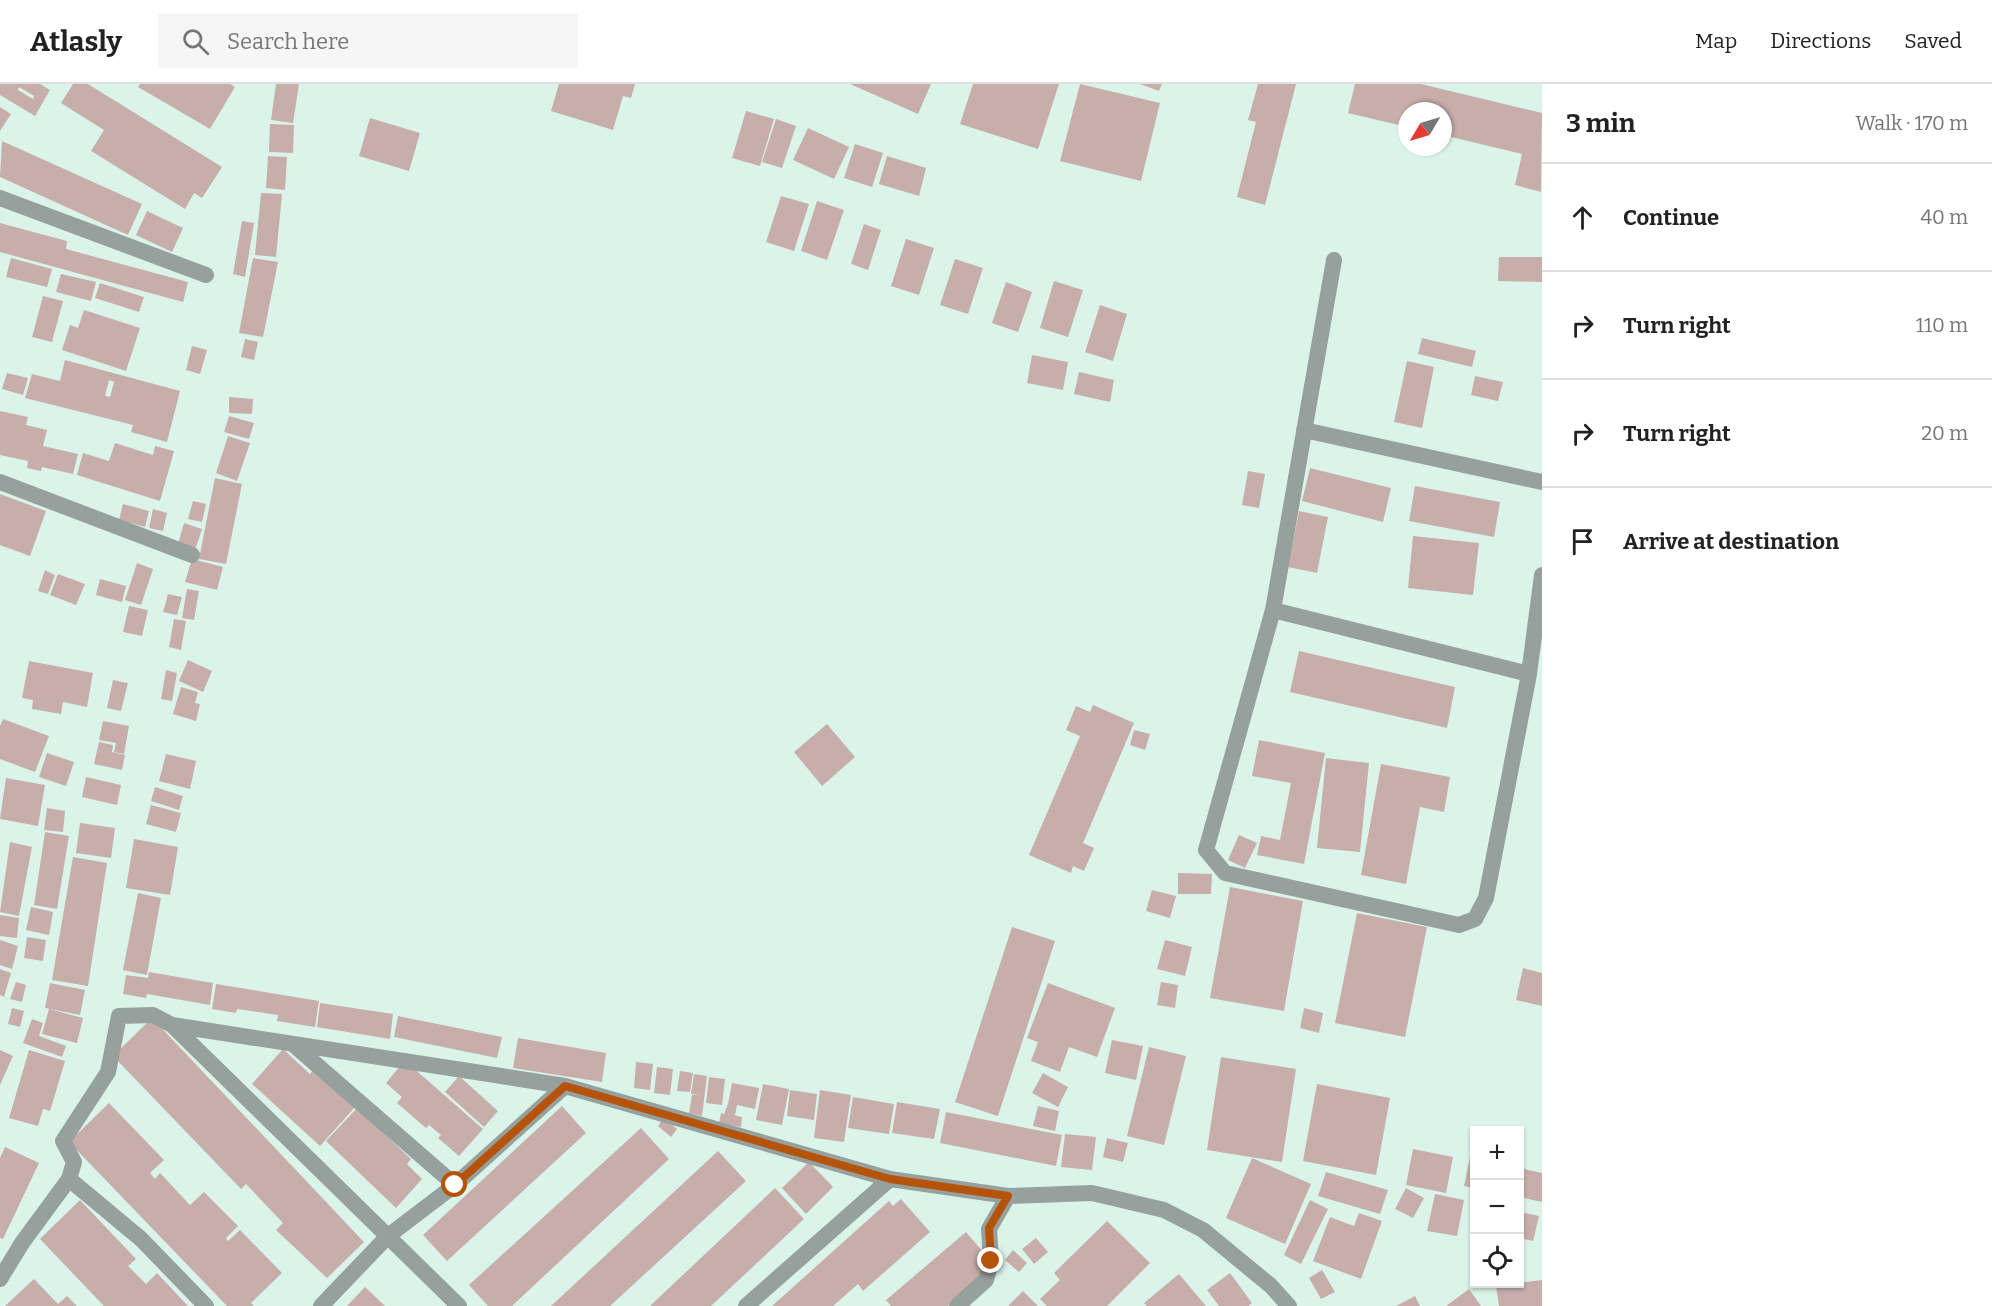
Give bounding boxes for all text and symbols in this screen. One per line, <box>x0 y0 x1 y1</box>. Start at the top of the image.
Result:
search box <box>158 14 578 68</box>
text: Atlasly <box>30 25 122 58</box>
icon: search <box>179 25 212 58</box>
text: Search here <box>227 28 349 55</box>
text: Map <box>1695 28 1737 54</box>
text: Directions <box>1770 28 1871 54</box>
text: Saved <box>1904 28 1962 54</box>
north arrow <box>1398 102 1452 156</box>
text: 3 min <box>1566 108 1635 139</box>
text: Walk · 170 m <box>1855 111 1968 135</box>
icon: ahead <box>1566 201 1599 234</box>
text: Continue <box>1623 204 1719 231</box>
text: 40 m <box>1920 205 1968 229</box>
icon: right <box>1566 309 1599 342</box>
text: Turn right <box>1623 312 1731 339</box>
text: 110 m <box>1916 313 1968 337</box>
icon: right <box>1566 417 1599 450</box>
text: Turn right <box>1623 420 1731 447</box>
text: 20 m <box>1921 421 1968 445</box>
icon: arrive <box>1566 525 1599 558</box>
text: Arrive at destination <box>1623 528 1839 555</box>
map controls <box>1470 1126 1524 1288</box>
button: + <box>1470 1126 1524 1180</box>
route start <box>441 1171 467 1197</box>
button: − <box>1470 1180 1524 1234</box>
button: locate <box>1470 1234 1524 1288</box>
route end <box>977 1247 1003 1273</box>

